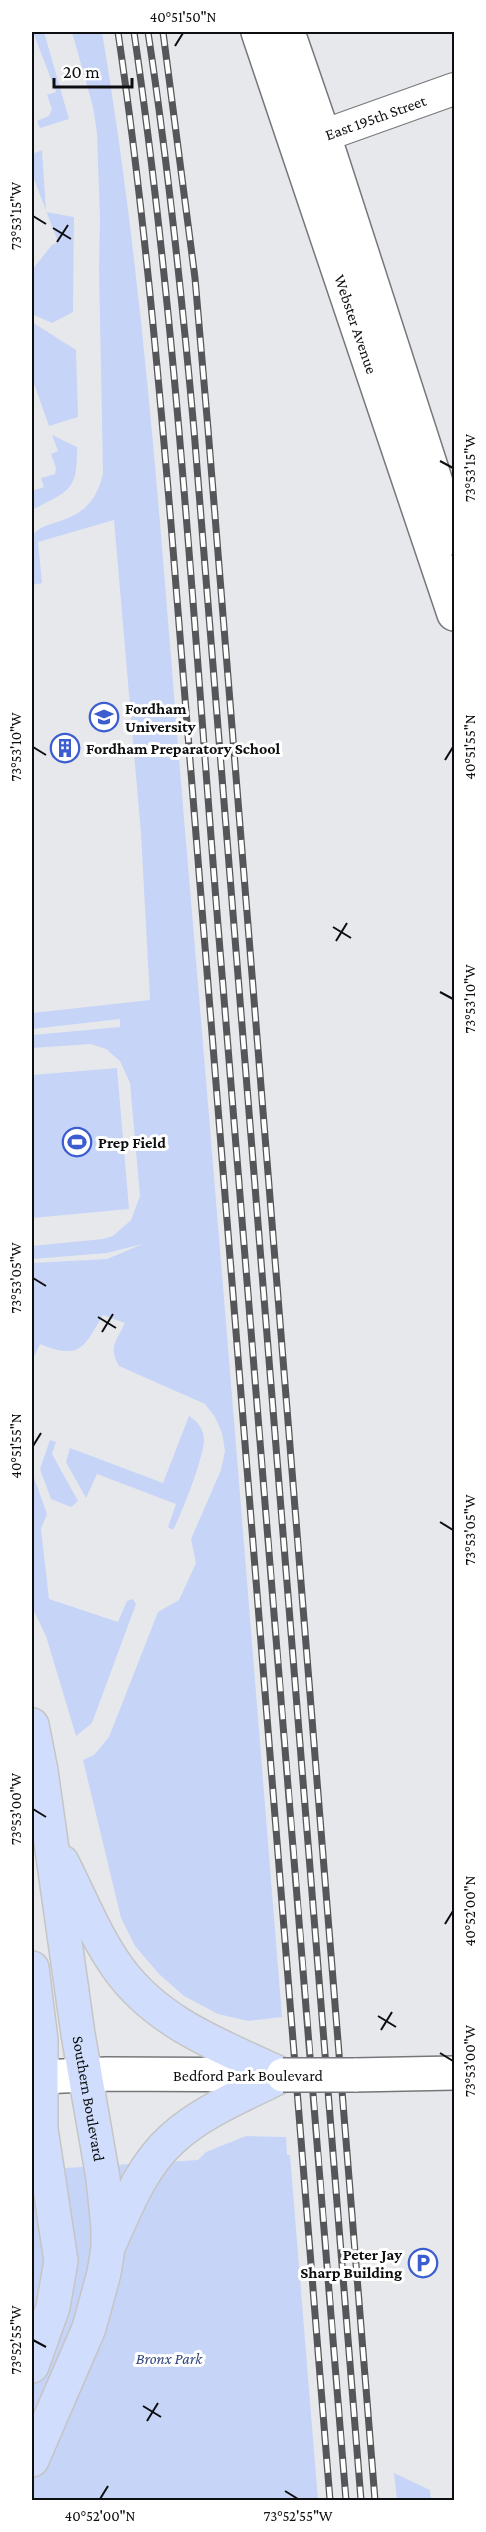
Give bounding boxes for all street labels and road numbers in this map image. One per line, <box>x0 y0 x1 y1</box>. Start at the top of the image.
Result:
street label: East 195th Street <box>323 91 429 143</box>
street label: Webster Avenue <box>332 272 381 376</box>
street label: Southern Boulevard <box>70 2035 109 2163</box>
street label: Bedford Park Boulevard <box>173 2067 323 2084</box>

